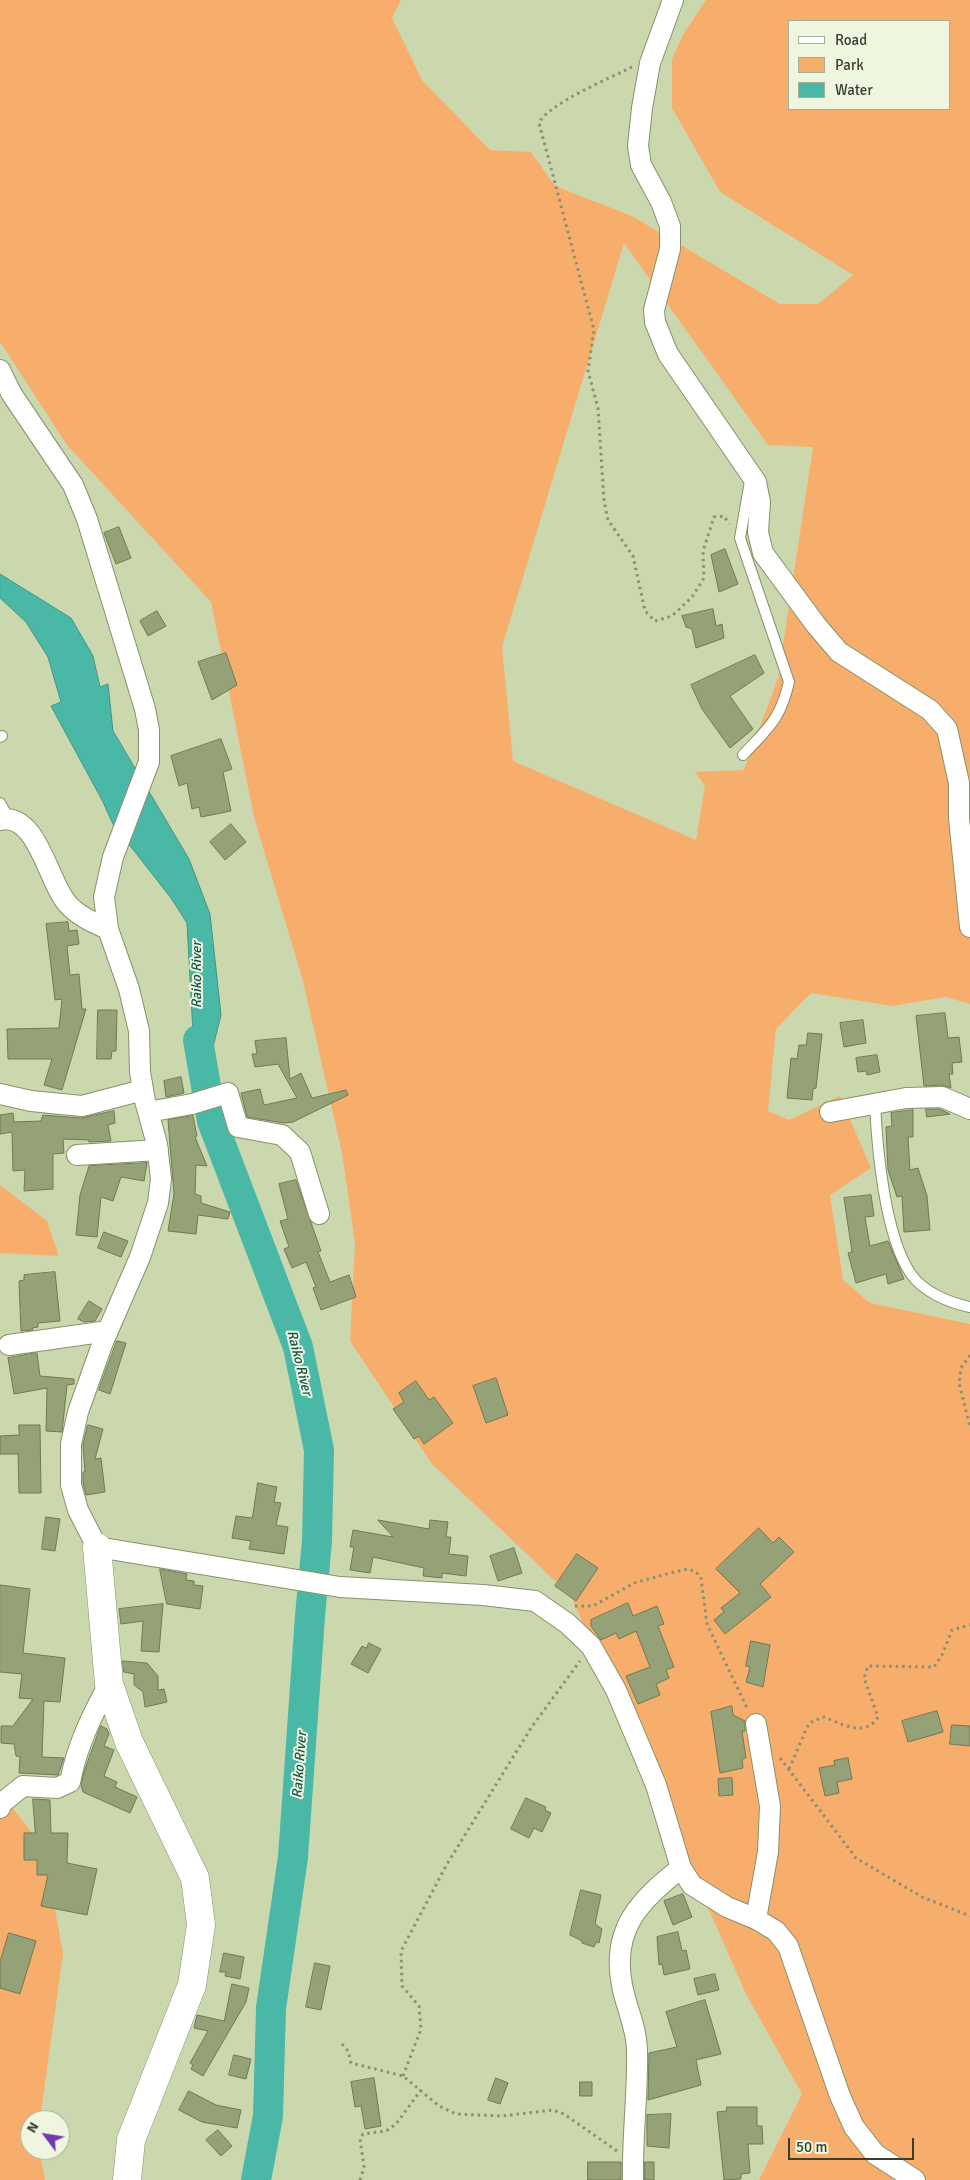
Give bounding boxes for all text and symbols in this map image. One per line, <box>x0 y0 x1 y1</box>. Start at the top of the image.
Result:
legend <box>788 20 950 110</box>
text: Road <box>835 31 867 49</box>
text: Park <box>835 56 864 74</box>
text: Water <box>835 81 873 99</box>
water label: Raiko River <box>189 942 205 1008</box>
water label: Raiko River <box>283 1329 315 1397</box>
water label: Raiko River <box>289 1731 311 1799</box>
north arrow <box>20 2110 70 2160</box>
text: N <box>23 2119 42 2136</box>
scale bar <box>790 2128 916 2160</box>
text: 50 m <box>796 2138 827 2156</box>

